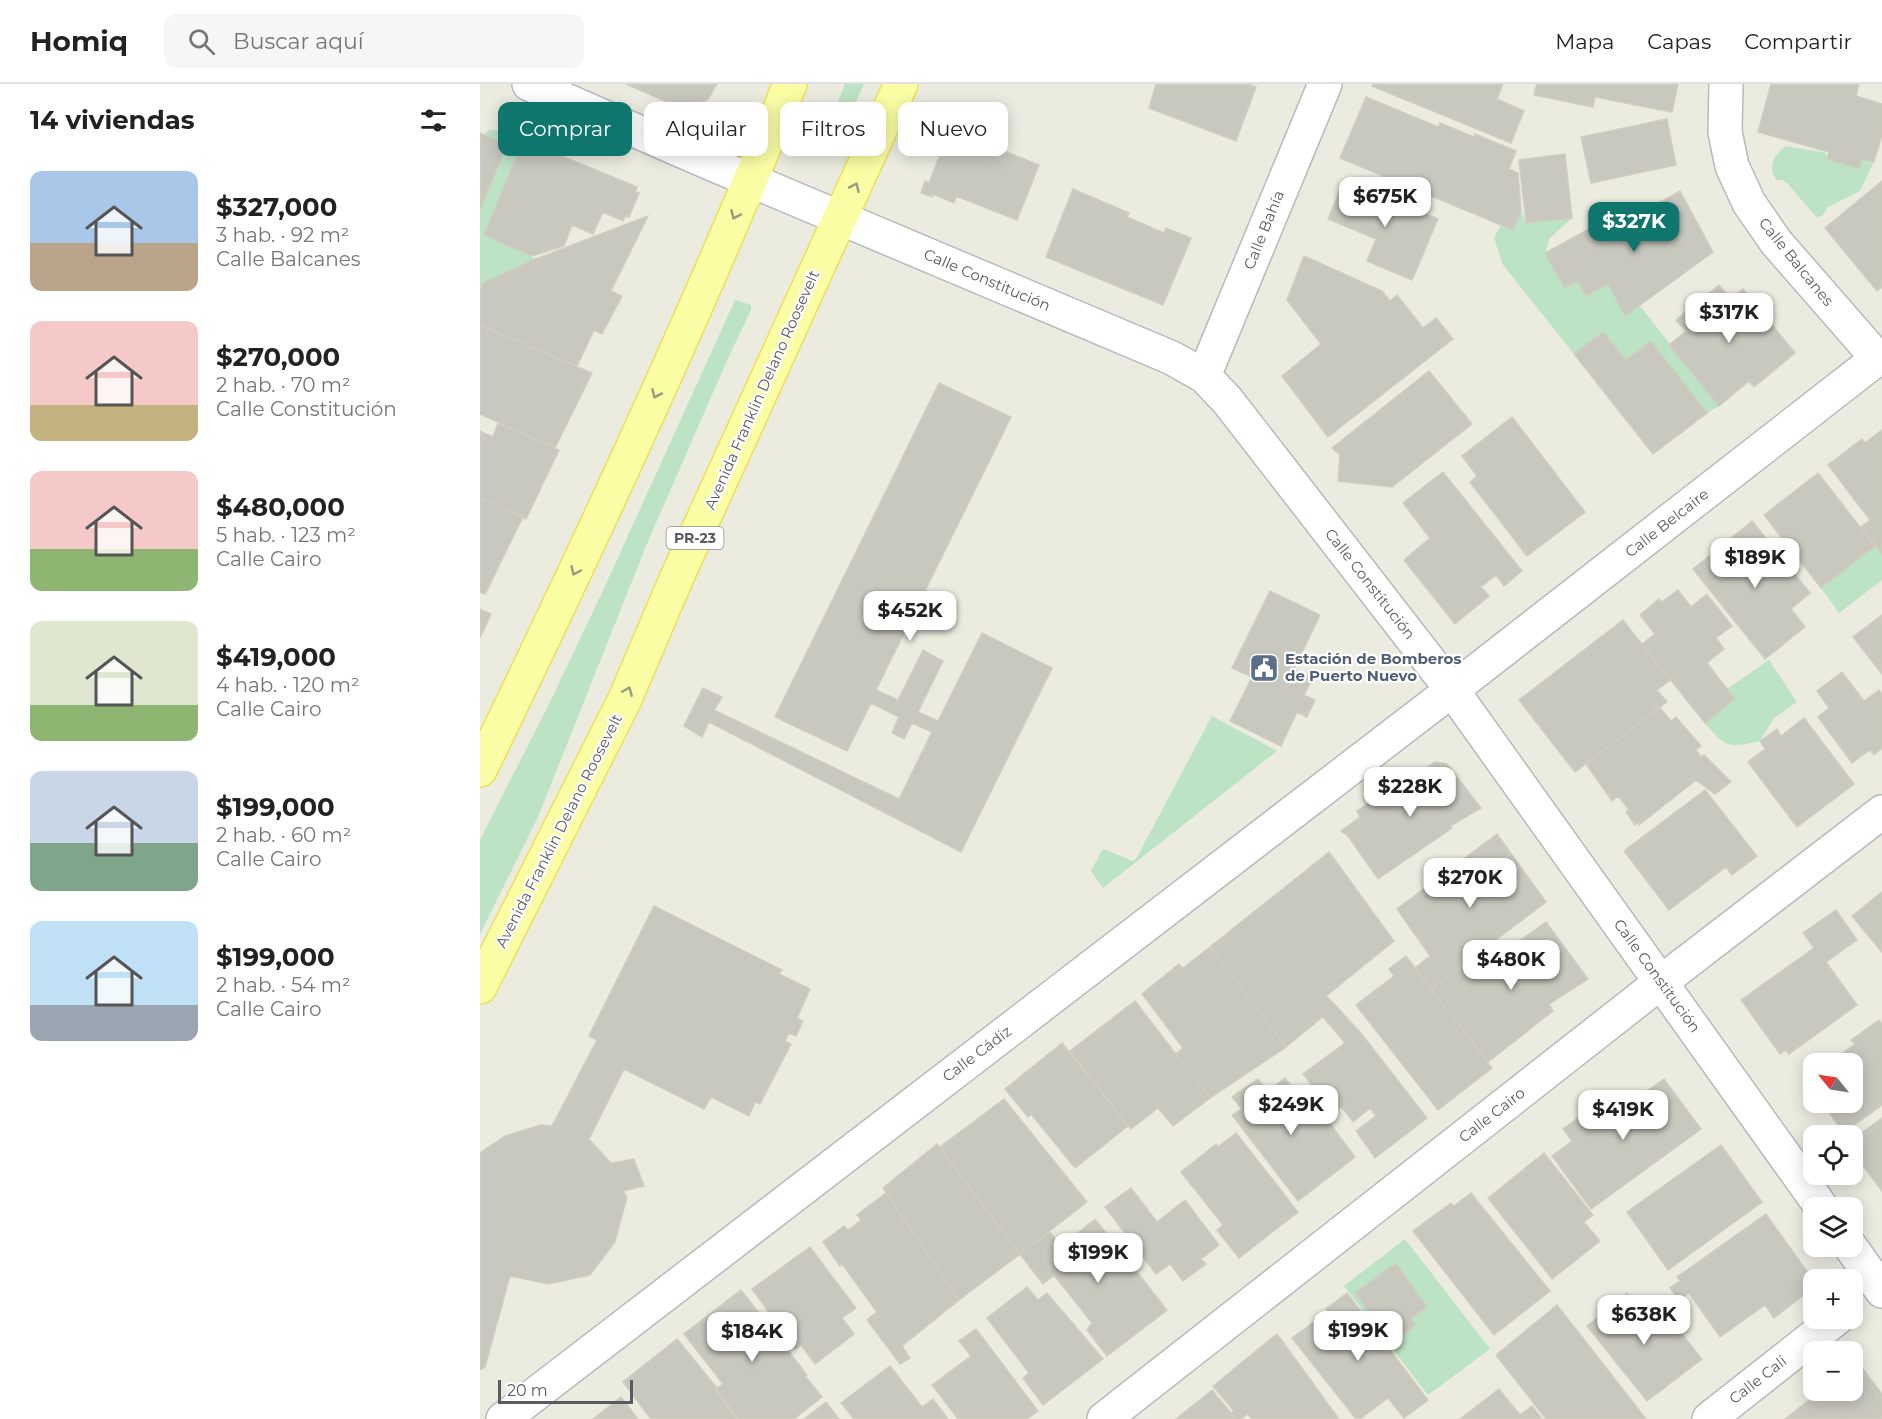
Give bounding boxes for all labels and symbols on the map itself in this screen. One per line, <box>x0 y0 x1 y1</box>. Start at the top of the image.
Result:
pin: $675K <box>1343 177 1427 228</box>
one-way arrow <box>847 183 859 194</box>
street label: Calle Bahía <box>1239 187 1288 272</box>
pin: $327K <box>1592 202 1676 253</box>
one-way arrow <box>731 209 743 220</box>
street label: Calle Balcanes <box>1755 214 1838 310</box>
street label: Calle Constitución <box>921 244 1053 315</box>
street label: Avenida Franklin Delano Roosevelt <box>700 267 823 512</box>
pin: $317K <box>1687 293 1771 344</box>
one-way arrow <box>651 387 663 398</box>
street label: Calle Belcaire <box>1621 484 1712 561</box>
street label: Calle Constitución <box>1321 524 1420 643</box>
road number: PR-23 <box>666 527 724 549</box>
pin: $189K <box>1713 538 1797 589</box>
one-way arrow <box>571 564 583 575</box>
pin: $452K <box>868 591 952 642</box>
place label: Estación de Bomberos de Puerto Nuevo <box>1285 649 1461 685</box>
public building icon: Estación de Bomberos de Puerto Nuevo <box>1248 652 1280 684</box>
one-way arrow <box>621 686 633 697</box>
street label: Avenida Franklin Delano Roosevelt <box>491 711 626 951</box>
pin: $228K <box>1368 767 1452 818</box>
pin: $270K <box>1428 858 1512 909</box>
street label: Calle Constitución <box>1610 915 1705 1036</box>
pin: $480K <box>1469 940 1553 991</box>
street label: Calle Cádiz <box>938 1021 1015 1086</box>
north arrow <box>1803 1053 1863 1113</box>
street label: Calle Cairo <box>1455 1083 1529 1146</box>
pin: $249K <box>1249 1085 1333 1136</box>
pin: $419K <box>1581 1090 1665 1141</box>
pin: $199K <box>1056 1233 1140 1284</box>
pin: $638K <box>1602 1295 1686 1346</box>
pin: $199K <box>1316 1311 1400 1362</box>
pin: $184K <box>710 1312 794 1363</box>
street label: Calle Cali <box>1725 1351 1790 1408</box>
scale bar <box>498 1377 633 1404</box>

